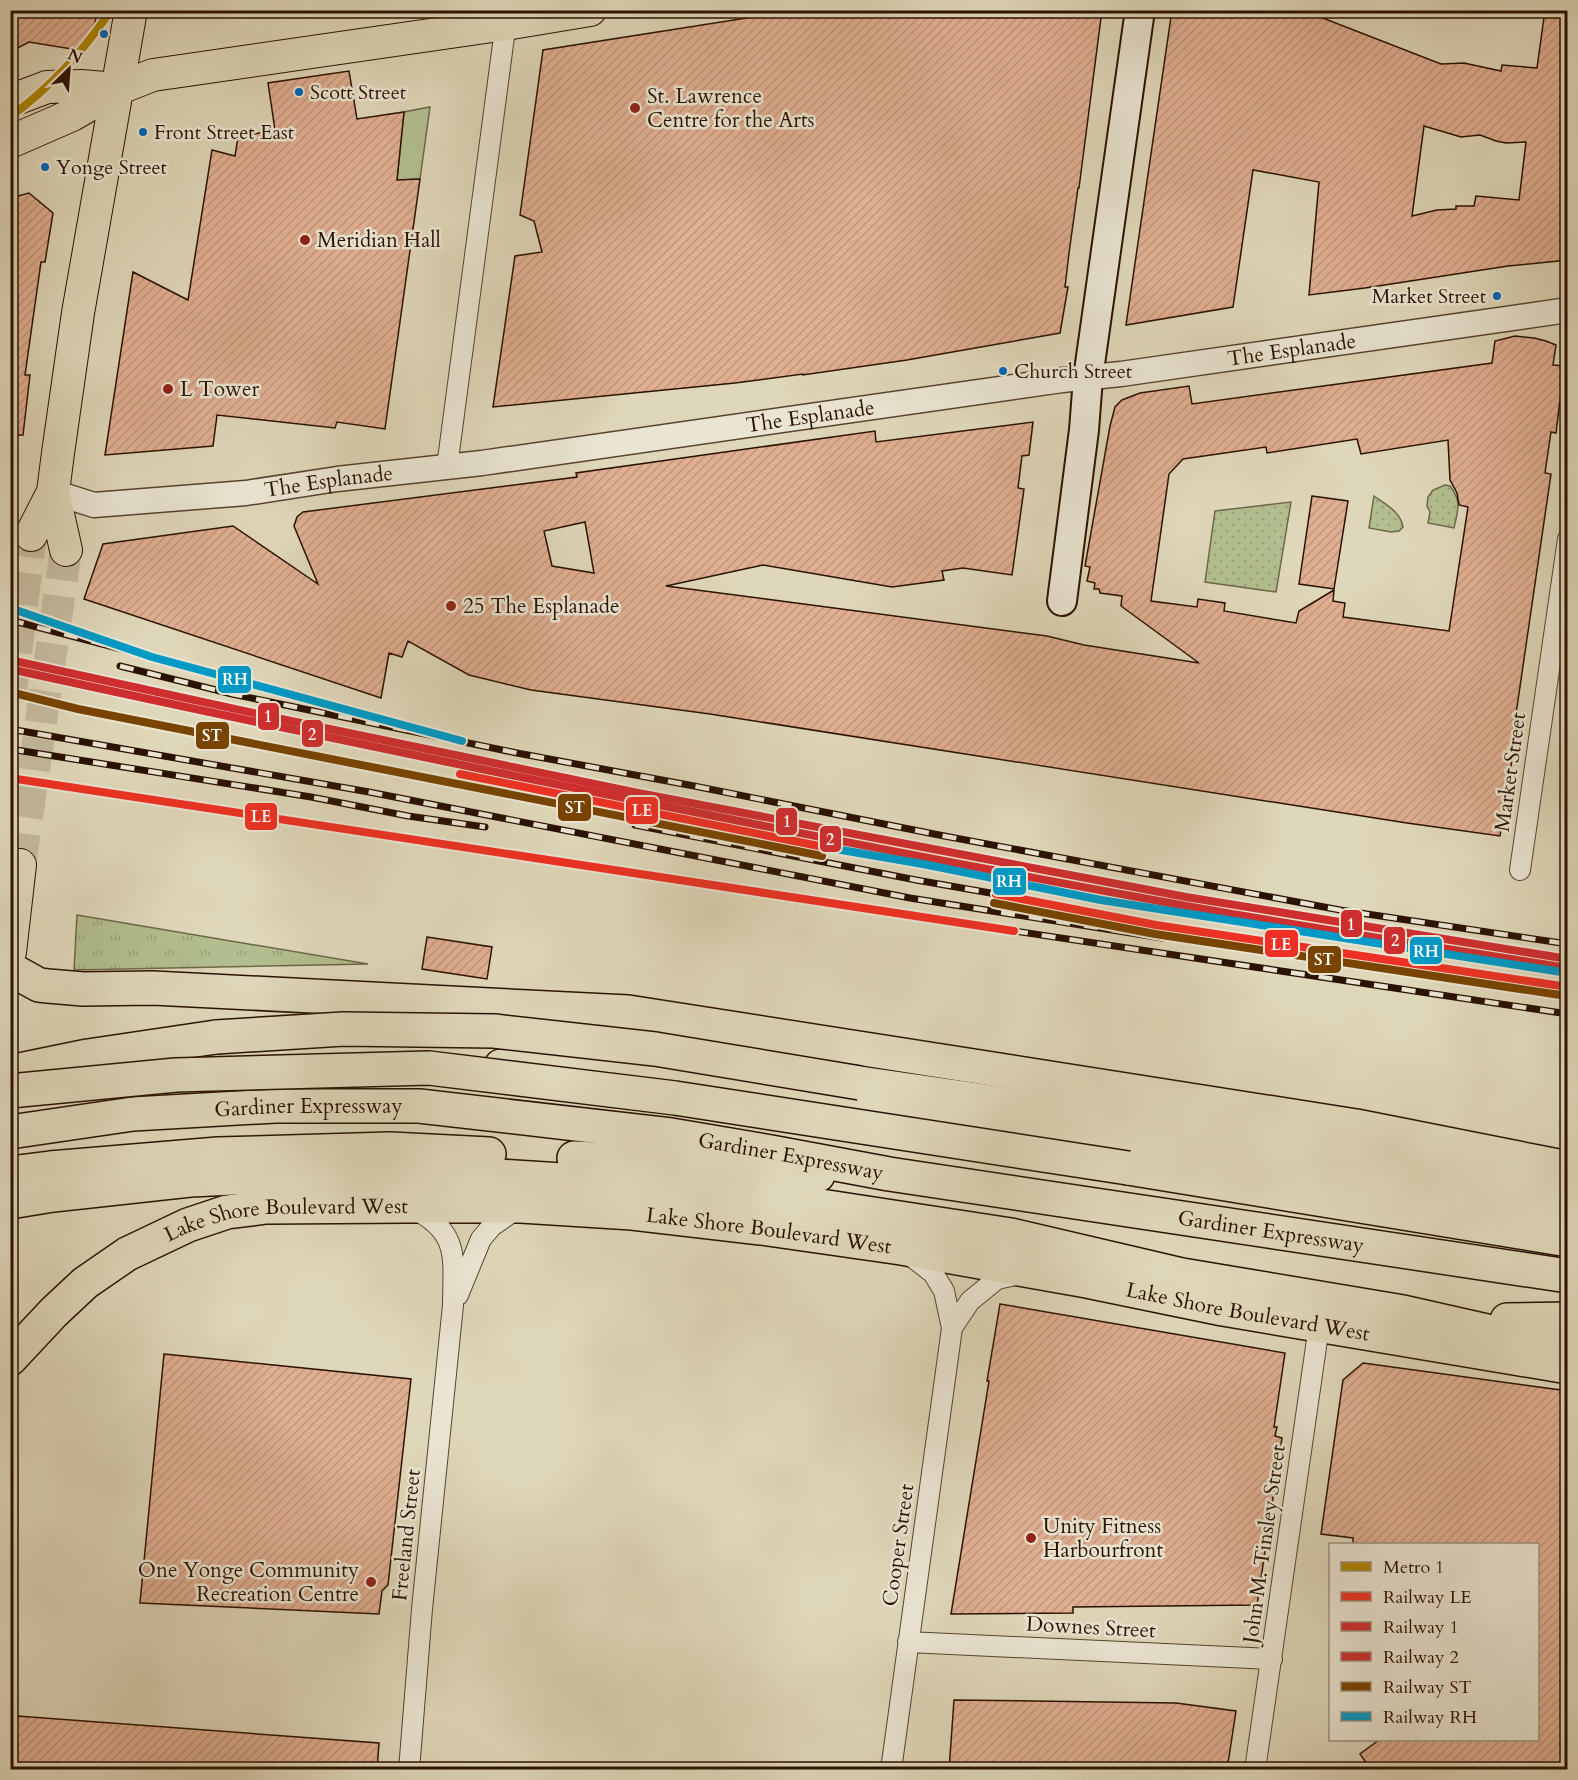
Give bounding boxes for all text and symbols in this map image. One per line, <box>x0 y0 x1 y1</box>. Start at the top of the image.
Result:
unlabelled marker <box>98 28 110 40</box>
north arrow <box>39 39 99 99</box>
text: N <box>64 43 86 69</box>
place label: Scott Street <box>310 79 407 106</box>
place label: St. Lawrence Centre for the Arts <box>647 82 815 135</box>
marker: Scott Street <box>293 86 305 98</box>
marker: St. Lawrence Centre for the Arts <box>628 101 642 115</box>
place label: Front Street East <box>154 119 295 146</box>
marker: Front Street East <box>137 126 149 138</box>
place label: Yonge Street <box>56 154 168 181</box>
marker: Yonge Street <box>39 161 51 173</box>
place label: Meridian Hall <box>317 226 441 255</box>
marker: Meridian Hall <box>298 233 312 247</box>
place label: Market Street <box>1372 283 1487 310</box>
marker: Market Street <box>1491 290 1503 302</box>
street label: The Esplanade <box>1226 327 1358 374</box>
place label: Church Street <box>1014 358 1133 385</box>
marker: Church Street <box>997 365 1009 377</box>
place label: L Tower <box>180 375 259 404</box>
marker: L Tower <box>161 382 175 396</box>
street label: The Esplanade <box>744 393 876 440</box>
street label: The Esplanade <box>262 459 394 505</box>
place label: 25 The Esplanade <box>463 592 620 621</box>
marker: 25 The Esplanade <box>444 599 458 613</box>
line badge: RH <box>217 665 252 694</box>
text: RH <box>222 669 248 691</box>
line badge: 1 <box>257 702 280 731</box>
text: 1 <box>264 706 272 728</box>
street label: Market Street <box>1488 710 1533 834</box>
line badge: 2 <box>301 719 324 748</box>
line badge: ST <box>195 721 230 750</box>
text: 2 <box>308 724 316 746</box>
text: ST <box>202 725 222 747</box>
line badge: ST <box>557 793 592 822</box>
line badge: LE <box>625 796 659 825</box>
text: ST <box>565 797 585 819</box>
text: LE <box>632 800 652 822</box>
line badge: LE <box>244 802 278 831</box>
text: LE <box>251 806 271 828</box>
line badge: 1 <box>775 807 798 836</box>
text: 1 <box>783 811 791 833</box>
line badge: 2 <box>819 825 842 853</box>
text: 2 <box>826 829 834 851</box>
line badge: RH <box>992 867 1027 896</box>
text: RH <box>996 871 1022 893</box>
line badge: 1 <box>1340 909 1363 938</box>
text: 1 <box>1347 914 1355 936</box>
line badge: 2 <box>1383 926 1406 955</box>
line badge: LE <box>1264 929 1299 958</box>
text: 2 <box>1391 930 1399 952</box>
text: LE <box>1271 934 1291 956</box>
line badge: RH <box>1409 936 1443 965</box>
text: RH <box>1413 941 1439 963</box>
line badge: ST <box>1307 945 1342 974</box>
text: ST <box>1314 949 1334 971</box>
street label: Gardiner Expressway <box>214 1092 403 1124</box>
street label: Gardiner Expressway <box>696 1126 886 1188</box>
street label: Lake Shore Boulevard West <box>159 1192 408 1249</box>
street label: Lake Shore Boulevard West <box>645 1201 894 1262</box>
street label: Gardiner Expressway <box>1176 1204 1366 1260</box>
street label: Lake Shore Boulevard West <box>1123 1275 1372 1348</box>
street label: John M. Tinsley Street <box>1236 1442 1293 1648</box>
street label: Freeland Street <box>385 1467 428 1602</box>
street label: Cooper Street <box>876 1482 921 1608</box>
place label: Unity Fitness Harbourfront <box>1043 1512 1163 1565</box>
marker: Unity Fitness Harbourfront <box>1024 1531 1038 1545</box>
legend <box>1329 1543 1539 1741</box>
text: Metro 1 <box>1383 1555 1444 1580</box>
place label: One Yonge Community Recreation Centre <box>138 1556 359 1609</box>
marker: One Yonge Community Recreation Centre <box>364 1575 378 1589</box>
text: Railway LE <box>1383 1585 1471 1610</box>
street label: Downes Street <box>1025 1610 1157 1645</box>
text: Railway 1 <box>1383 1615 1459 1640</box>
text: Railway 2 <box>1383 1645 1459 1670</box>
text: Railway ST <box>1383 1675 1472 1700</box>
text: Railway RH <box>1383 1705 1477 1730</box>

